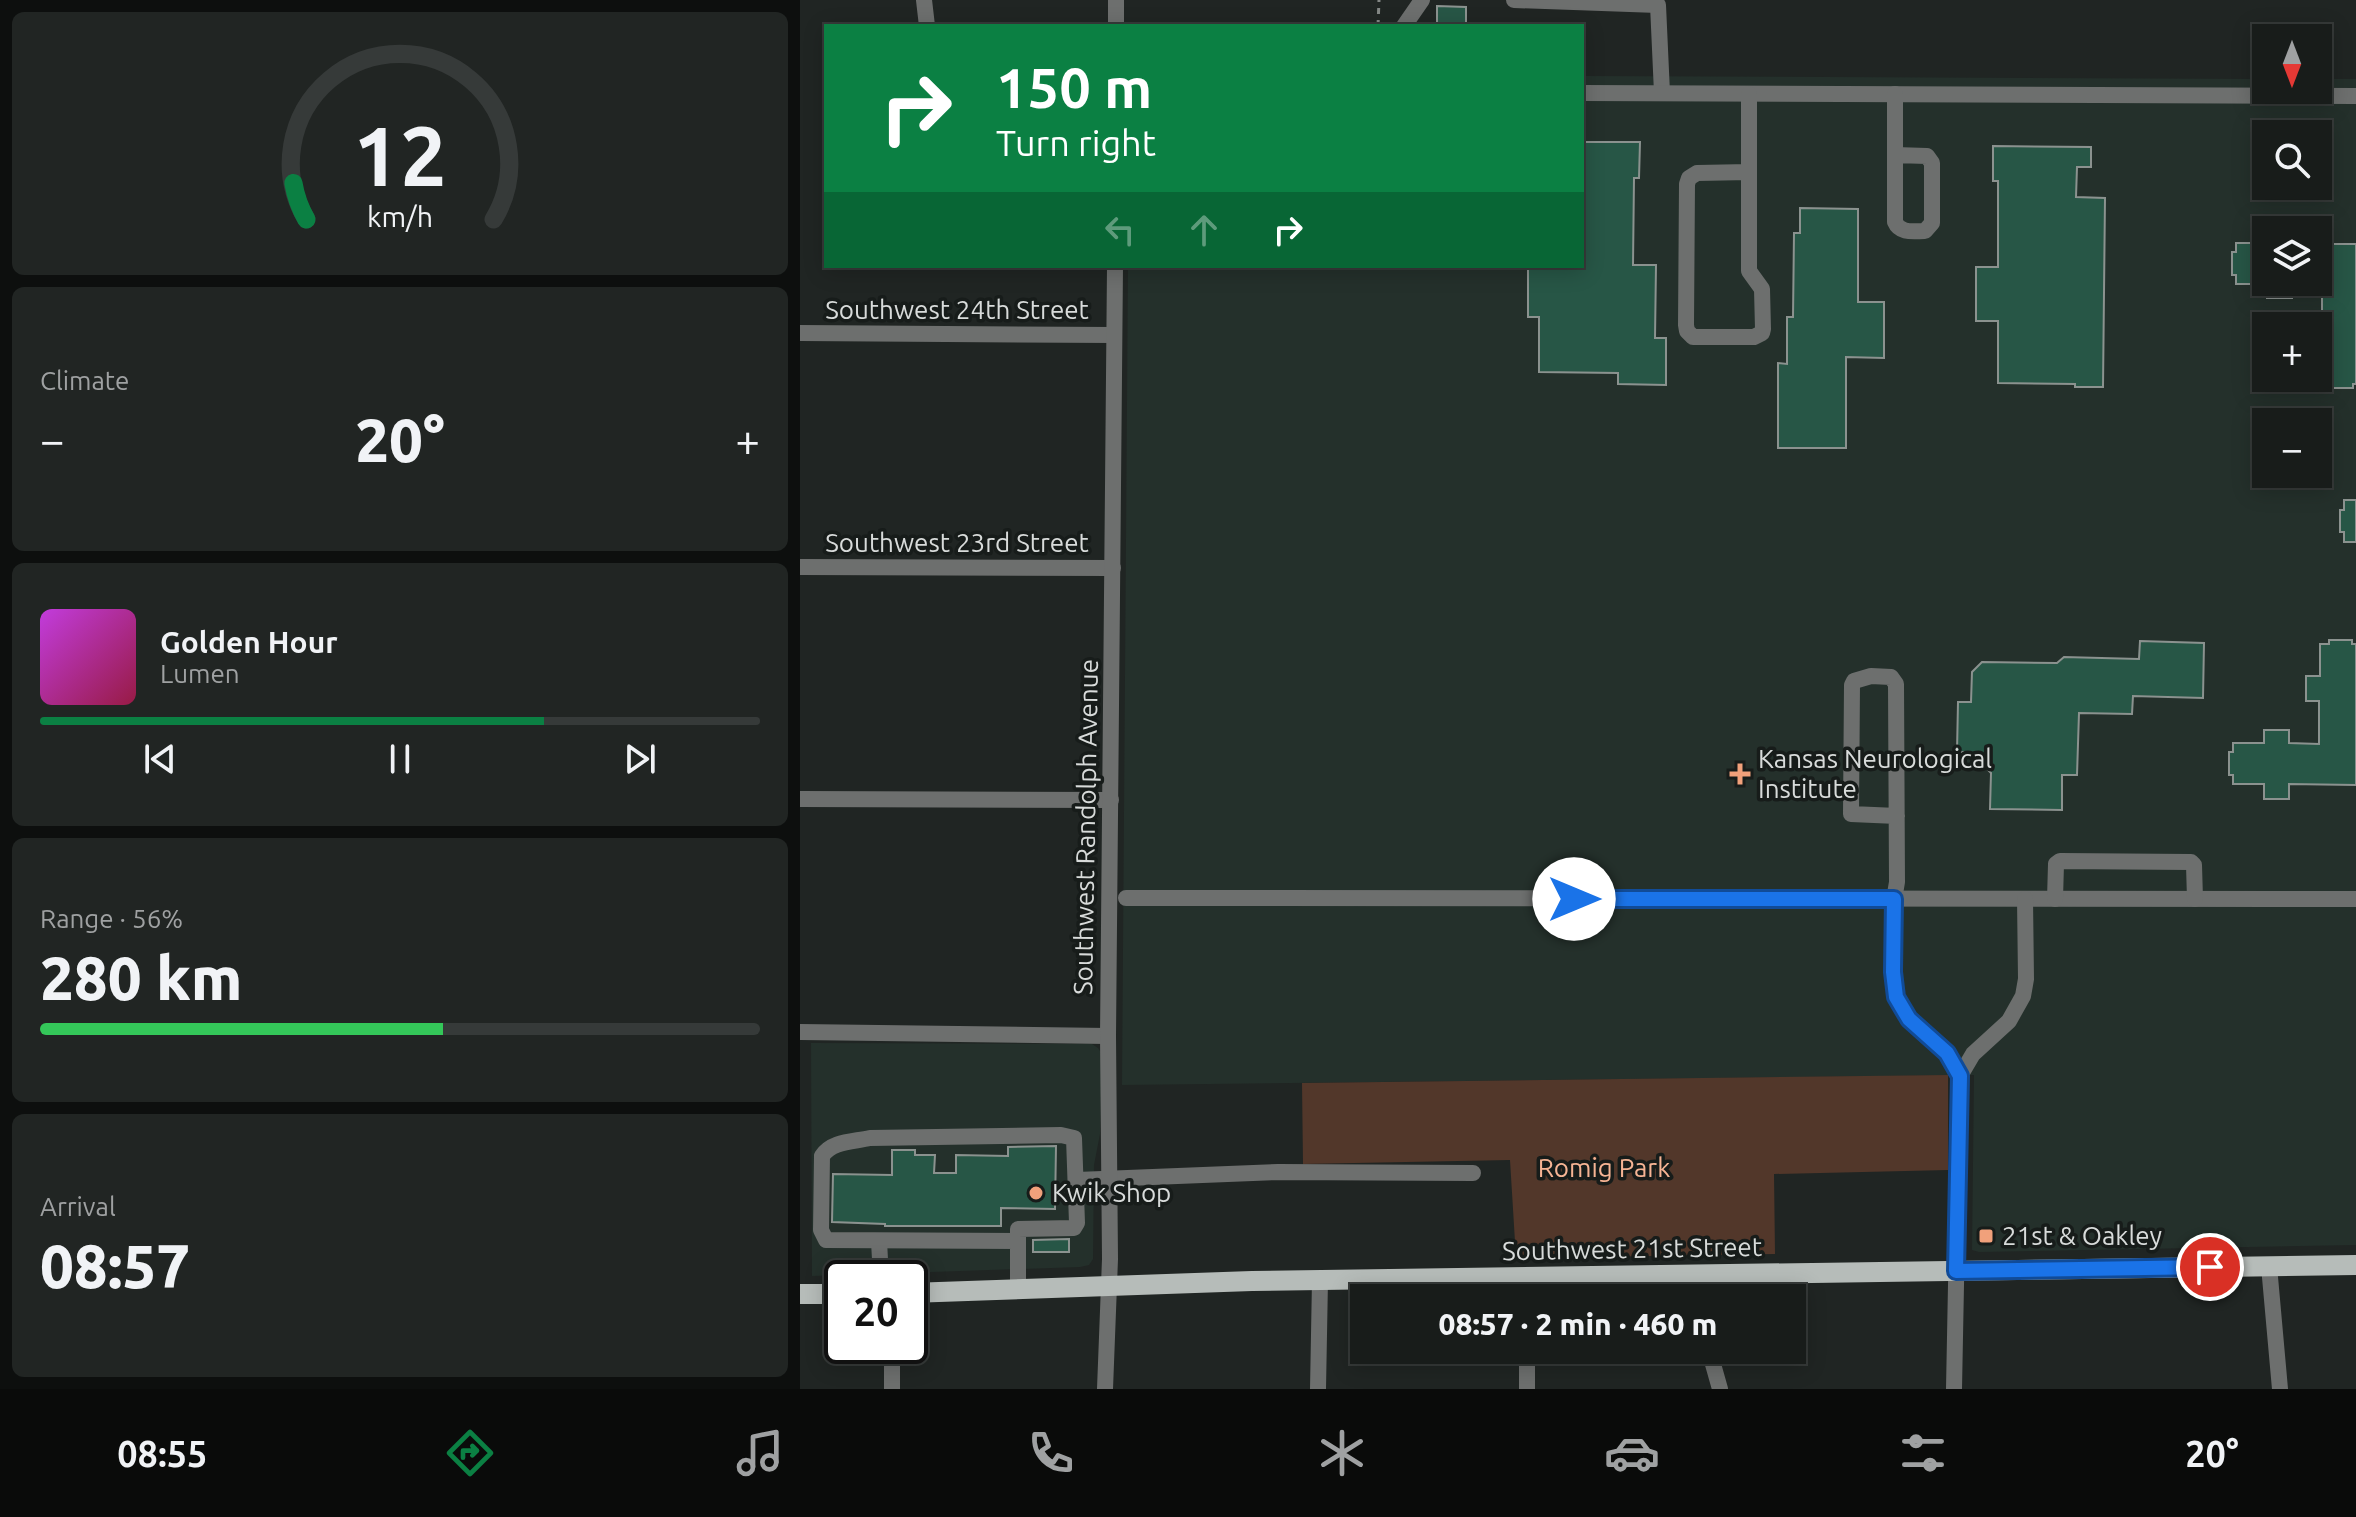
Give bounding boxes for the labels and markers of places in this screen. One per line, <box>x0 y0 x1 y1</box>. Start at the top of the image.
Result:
place label: Kansas Neurological Institute <box>1758 744 1992 803</box>
marker: Kansas Neurological Institute <box>1729 763 1751 785</box>
place label: Kwik Shop <box>1052 1178 1171 1207</box>
marker: Kwik Shop <box>1027 1184 1045 1202</box>
place label: 21st & Oakley <box>2002 1221 2162 1250</box>
marker: 21st & Oakley <box>1977 1227 1995 1245</box>
pin <box>2176 1233 2244 1301</box>

